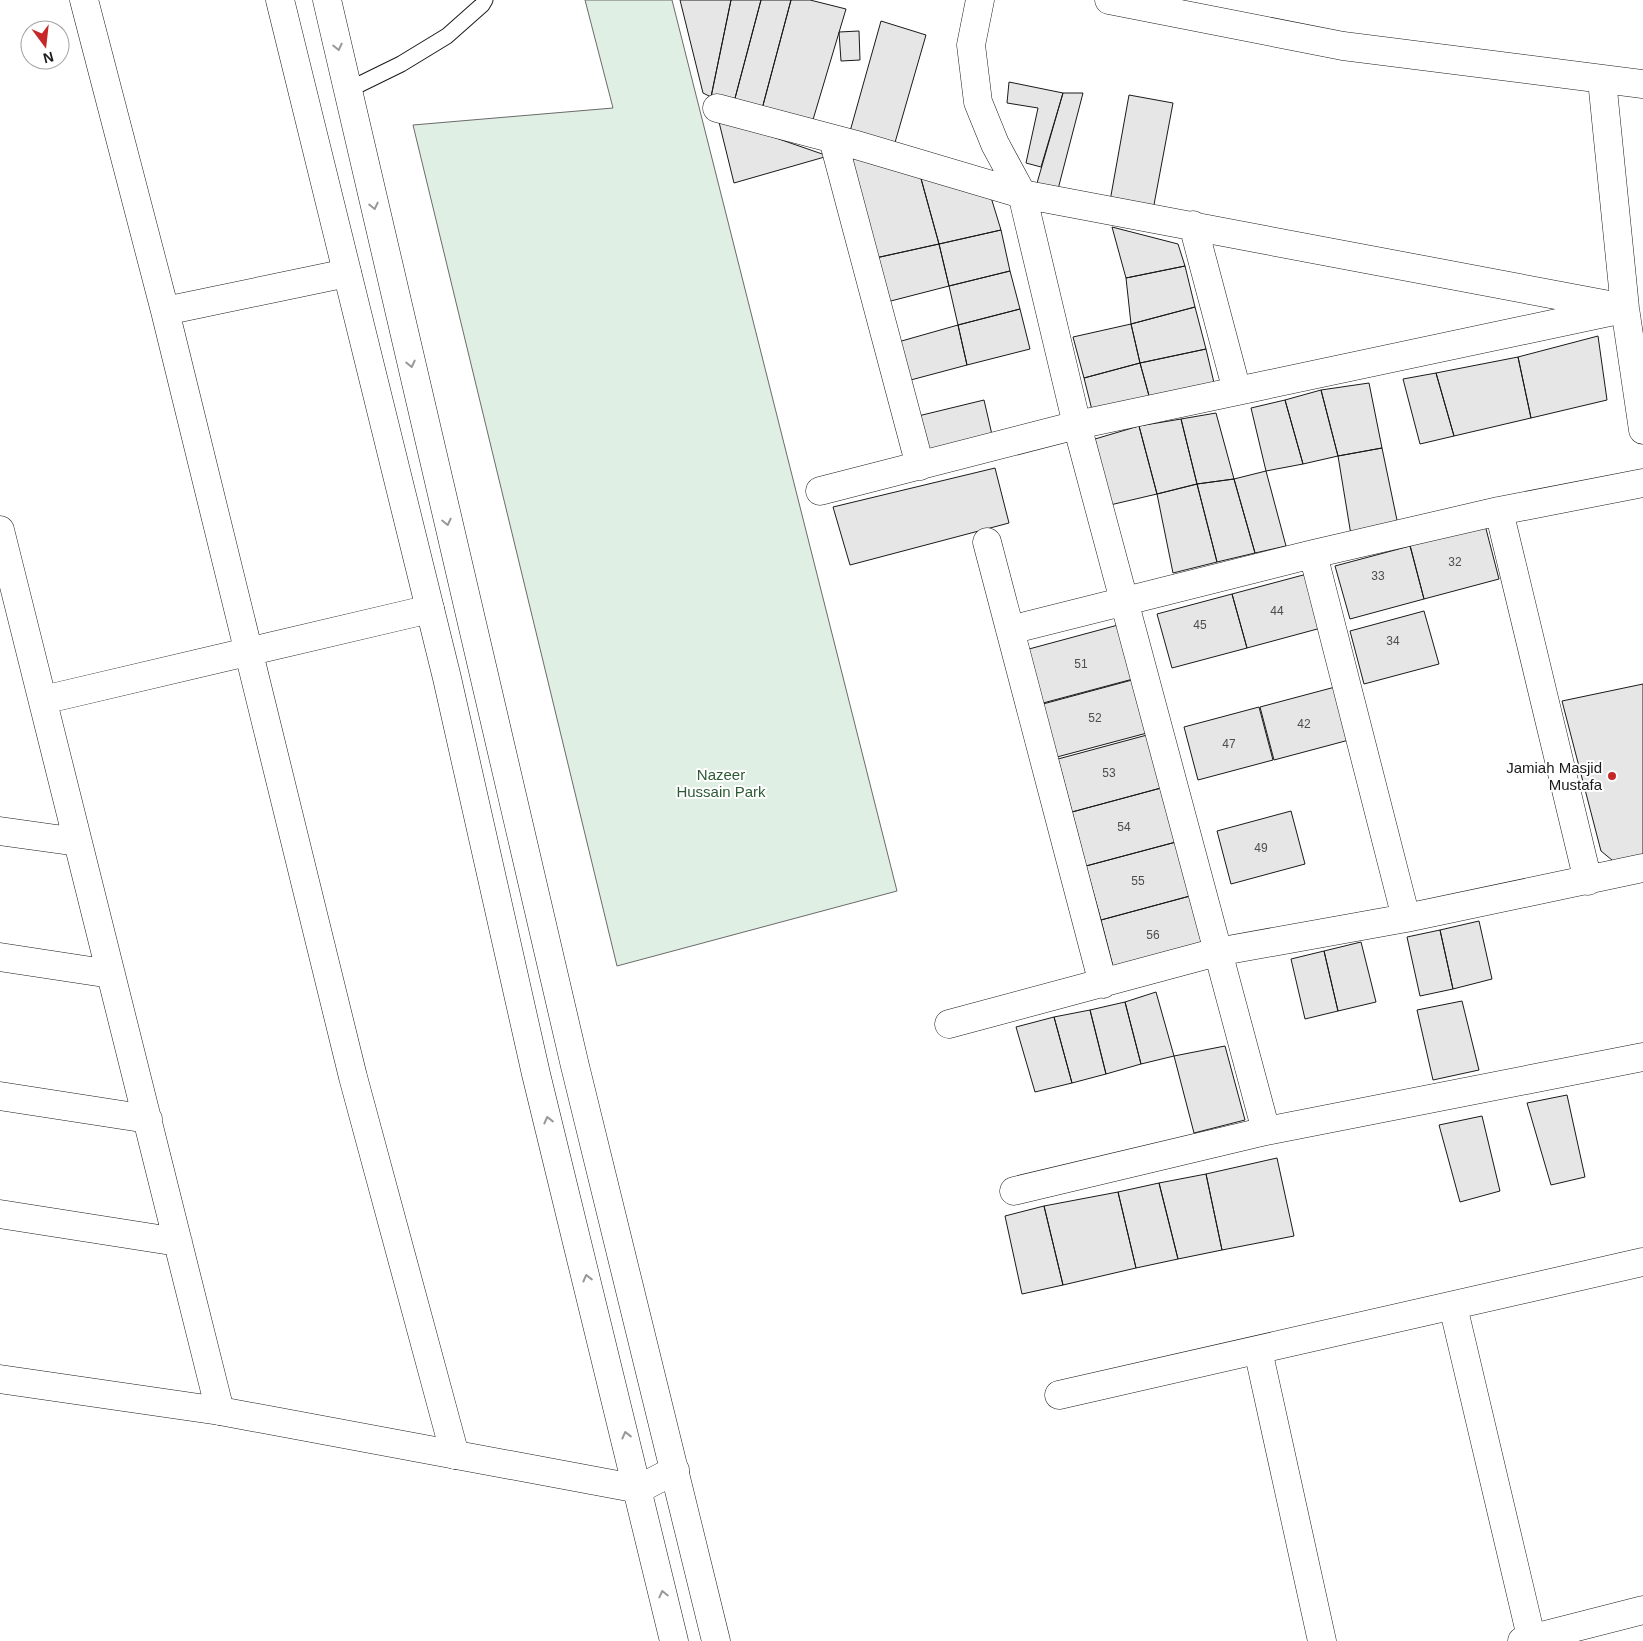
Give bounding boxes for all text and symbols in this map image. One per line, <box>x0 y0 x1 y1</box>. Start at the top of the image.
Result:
north arrow <box>20 20 70 70</box>
one-way arrow <box>332 43 343 52</box>
text: N <box>41 49 55 67</box>
one-way arrow <box>368 201 379 210</box>
one-way arrow <box>405 360 416 369</box>
one-way arrow <box>441 518 452 527</box>
house number: 32 <box>1448 555 1462 569</box>
house number: 33 <box>1371 569 1385 583</box>
house number: 44 <box>1270 604 1284 618</box>
house number: 45 <box>1193 618 1207 632</box>
house number: 34 <box>1386 634 1400 648</box>
house number: 51 <box>1074 657 1088 671</box>
house number: 52 <box>1088 711 1102 725</box>
house number: 42 <box>1297 717 1311 731</box>
house number: 47 <box>1222 737 1236 751</box>
place label: Jamiah Masjid Mustafa <box>1506 759 1603 793</box>
park label: Nazeer Hussain Park <box>676 766 766 800</box>
house number: 53 <box>1102 766 1116 780</box>
marker: Jamiah Masjid Mustafa <box>1606 770 1618 782</box>
house number: 54 <box>1117 820 1131 834</box>
house number: 49 <box>1254 841 1268 855</box>
house number: 55 <box>1131 874 1145 888</box>
house number: 56 <box>1146 928 1160 942</box>
one-way arrow <box>543 1116 553 1124</box>
one-way arrow <box>582 1273 593 1282</box>
one-way arrow <box>621 1431 632 1440</box>
one-way arrow <box>658 1589 669 1598</box>

